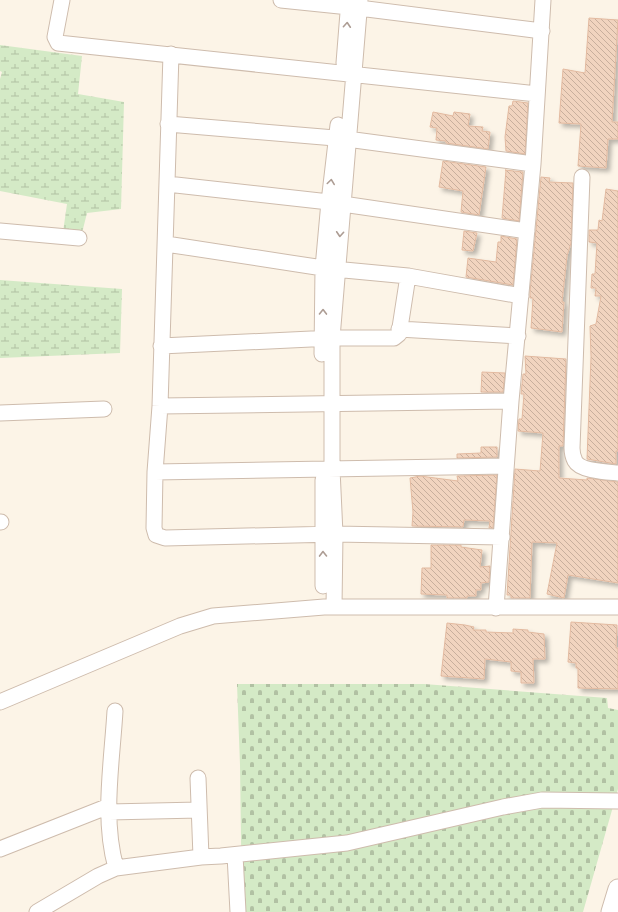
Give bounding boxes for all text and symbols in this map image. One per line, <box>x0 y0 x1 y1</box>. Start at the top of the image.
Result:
one-way arrow <box>342 22 351 28</box>
one-way arrow <box>326 179 335 185</box>
one-way arrow <box>335 231 344 237</box>
one-way arrow <box>318 309 327 315</box>
one-way arrow <box>319 551 327 557</box>

